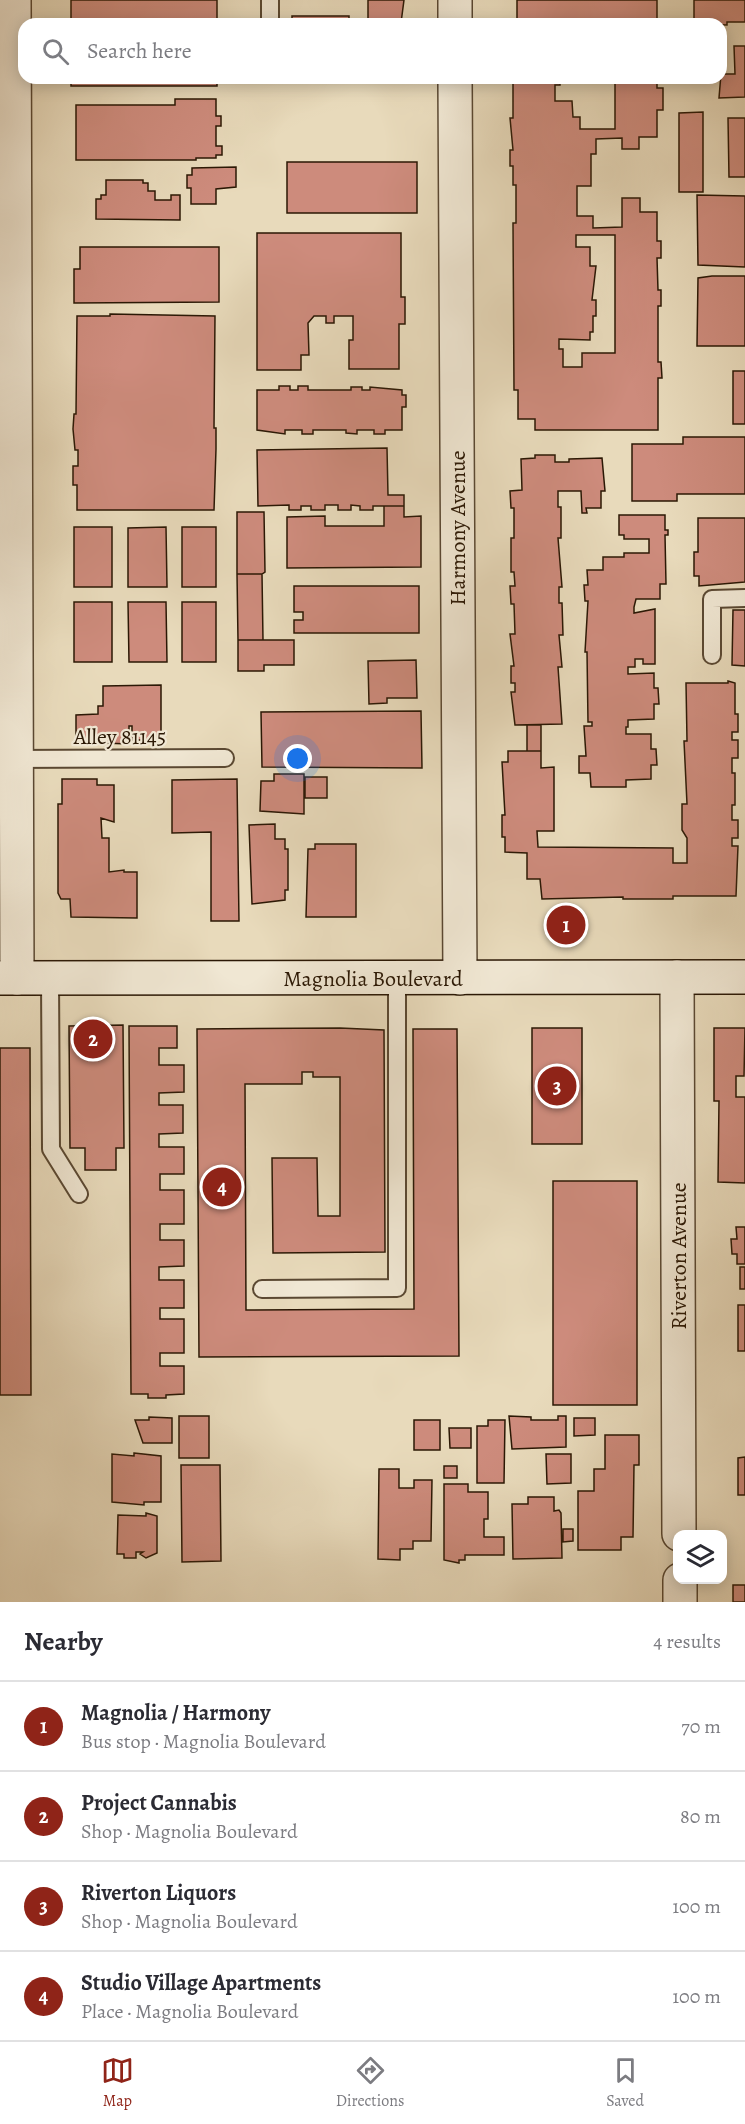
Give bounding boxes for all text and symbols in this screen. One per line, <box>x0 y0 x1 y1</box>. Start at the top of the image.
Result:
search box <box>18 18 727 84</box>
icon: search <box>39 35 72 68</box>
text: Search here <box>87 36 192 66</box>
street label: Harmony Avenue <box>443 450 473 606</box>
street label: Alley 81145 <box>73 722 166 752</box>
your location <box>283 744 312 773</box>
pin: 1 <box>546 902 586 948</box>
street label: Magnolia Boulevard <box>283 964 463 994</box>
pin: 2 <box>74 1016 112 1062</box>
pin: 3 <box>538 1064 576 1108</box>
pin: 4 <box>202 1164 242 1210</box>
street label: Riverton Avenue <box>664 1182 694 1330</box>
map controls <box>673 1530 727 1584</box>
button: layers <box>673 1530 727 1584</box>
text: Nearby <box>24 1624 103 1659</box>
text: 4 results <box>653 1628 721 1655</box>
text: Magnolia / Harmony <box>81 1698 270 1728</box>
text: 1 <box>40 1713 47 1740</box>
text: 70 m <box>681 1713 721 1740</box>
text: Bus stop · Magnolia Boulevard <box>81 1728 326 1755</box>
text: Project Cannabis <box>81 1788 237 1818</box>
text: 2 <box>39 1803 48 1830</box>
text: 80 m <box>680 1803 721 1830</box>
text: Shop · Magnolia Boulevard <box>81 1818 298 1845</box>
text: Riverton Liquors <box>81 1878 236 1908</box>
text: 3 <box>39 1893 48 1920</box>
text: 100 m <box>672 1893 721 1920</box>
text: Shop · Magnolia Boulevard <box>81 1908 298 1935</box>
text: Studio Village Apartments <box>81 1968 321 1998</box>
text: 4 <box>39 1983 48 2010</box>
text: 100 m <box>672 1983 721 2010</box>
text: Place · Magnolia Boulevard <box>81 1998 299 2025</box>
tab: Map <box>101 2054 134 2112</box>
tab: Directions <box>336 2054 404 2112</box>
tab: Saved <box>606 2054 644 2112</box>

